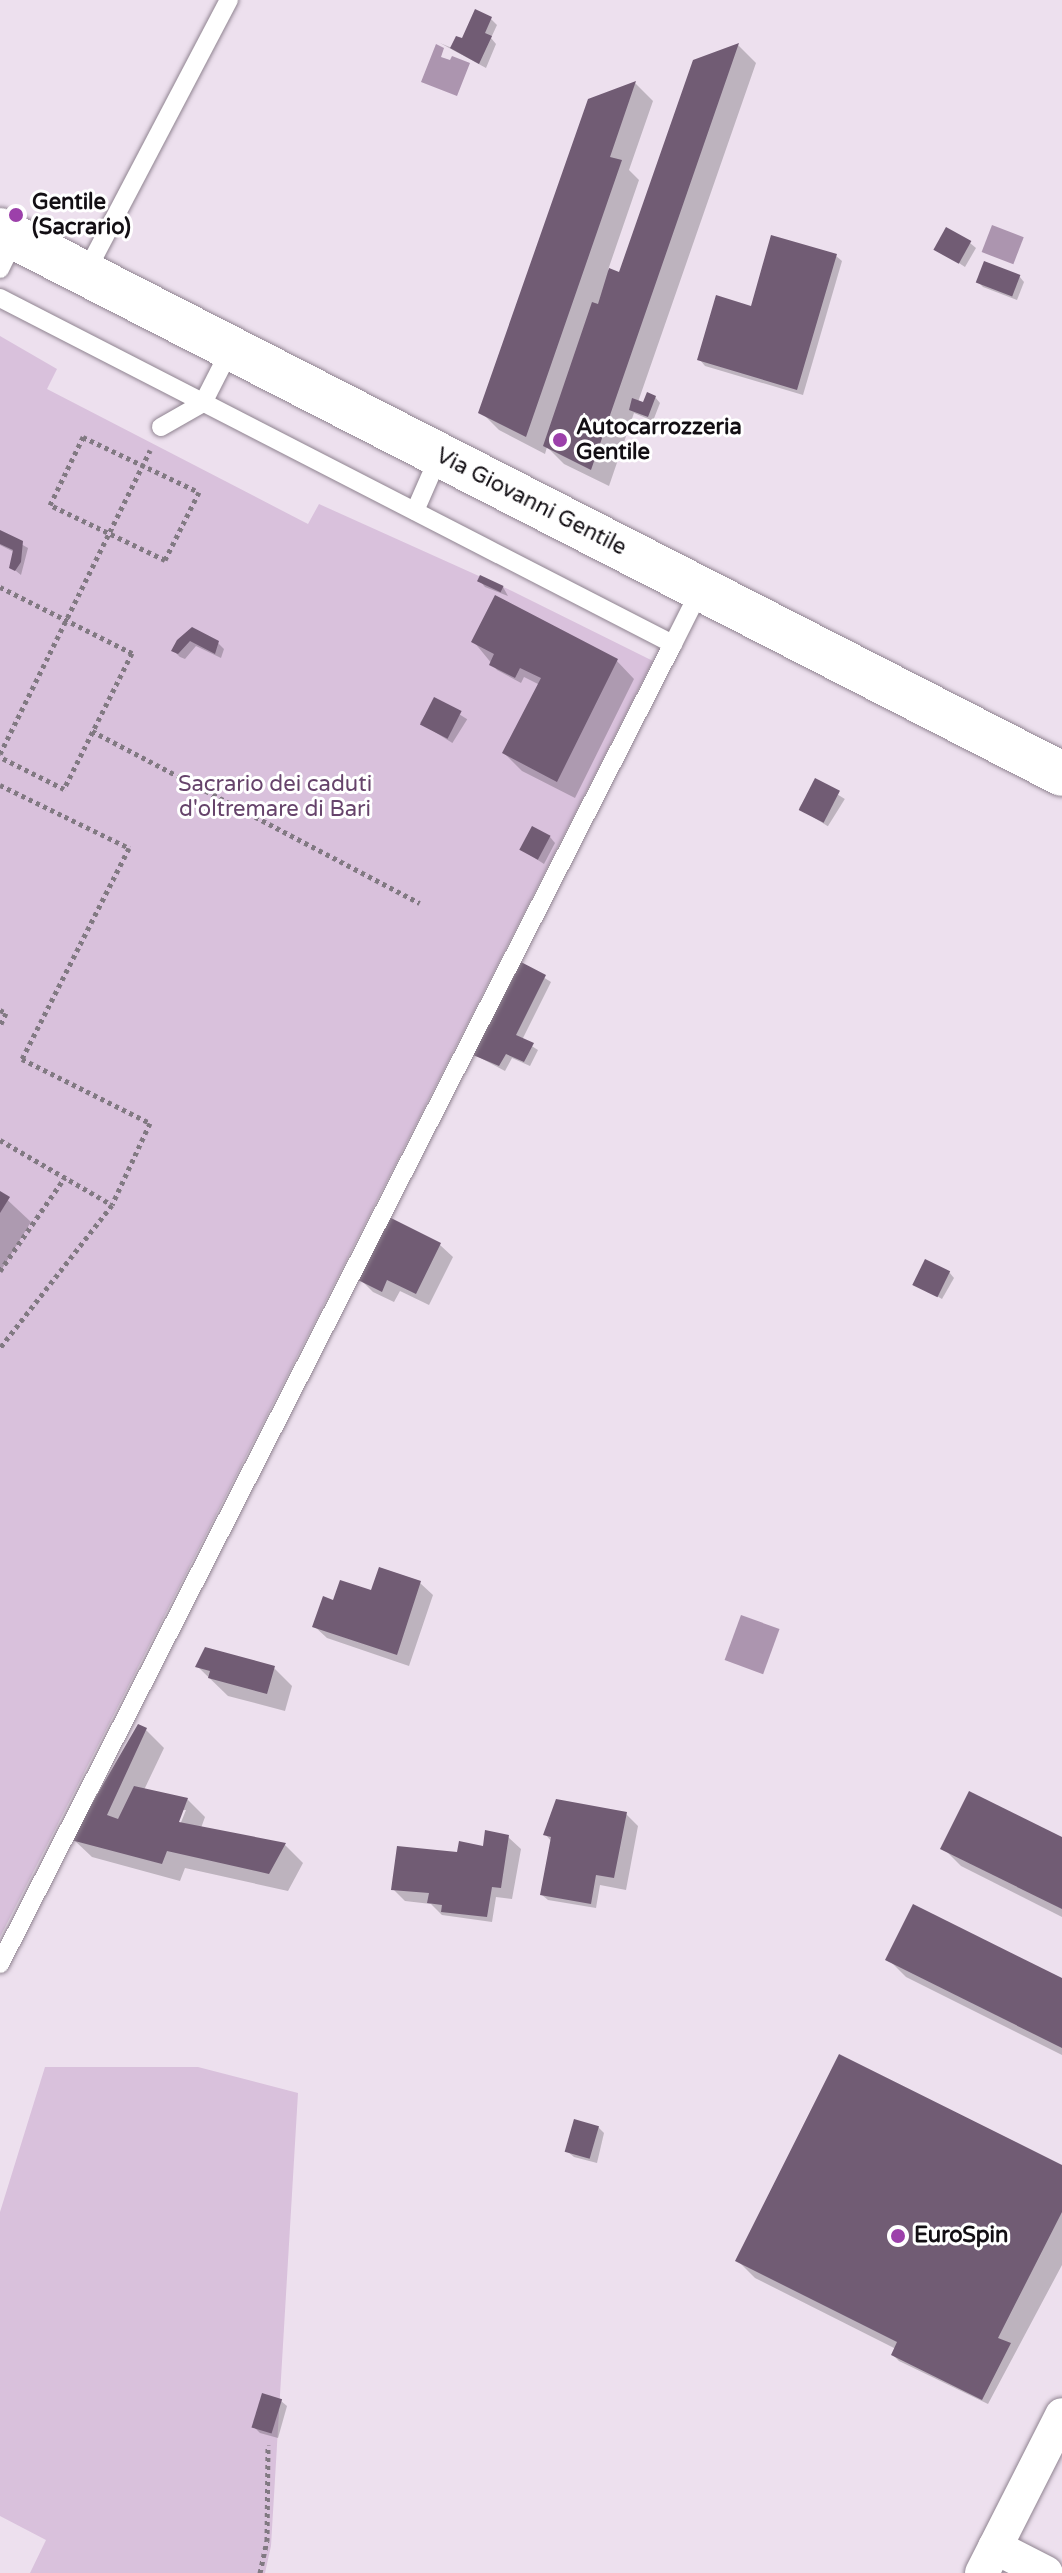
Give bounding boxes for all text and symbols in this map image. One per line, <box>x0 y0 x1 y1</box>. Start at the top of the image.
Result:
place label: Gentile (Sacrario) <box>32 189 131 240</box>
marker: Gentile (Sacrario) <box>7 206 25 224</box>
place label: Autocarrozzeria Gentile <box>576 414 742 466</box>
marker: Autocarrozzeria Gentile <box>551 431 569 449</box>
street label: Via Giovanni Gentile <box>431 443 631 561</box>
park label: Sacrario dei caduti d'oltremare di Bari <box>178 771 372 822</box>
place label: EuroSpin <box>914 2223 1008 2249</box>
marker: EuroSpin <box>889 2227 907 2245</box>

